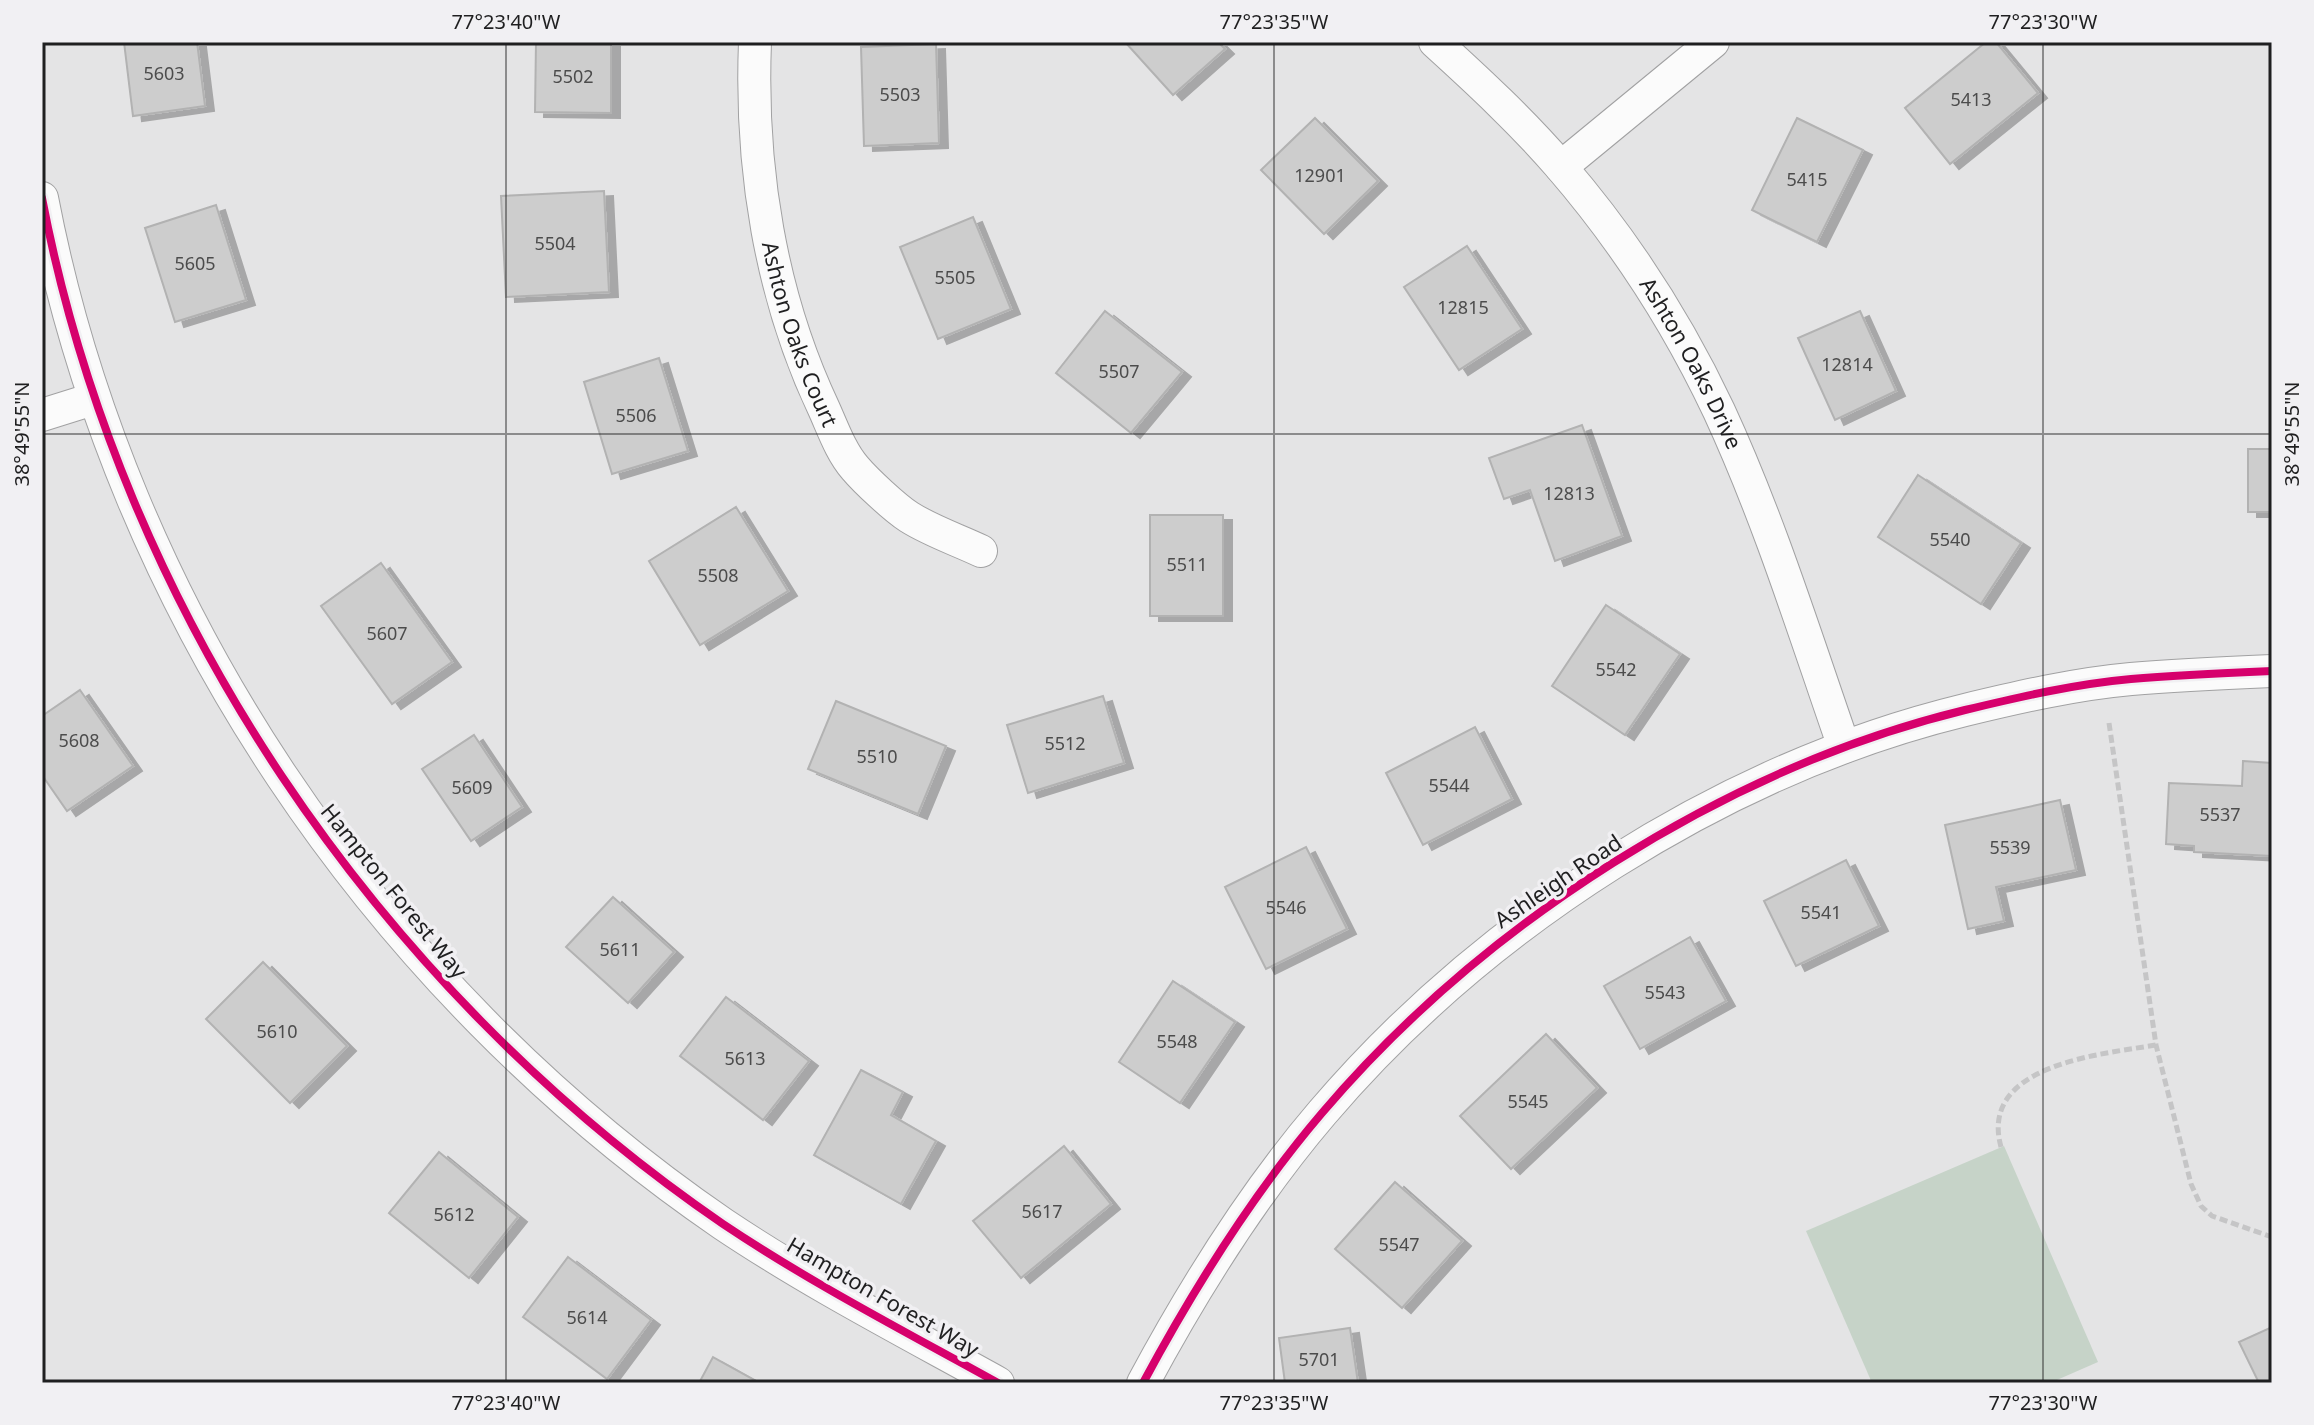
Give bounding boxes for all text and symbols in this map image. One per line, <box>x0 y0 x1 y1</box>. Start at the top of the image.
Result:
text: 77°23'40"W <box>452 8 561 35</box>
text: 77°23'35"W <box>1220 8 1329 35</box>
text: 77°23'30"W <box>1989 8 2098 35</box>
house number: 5603 <box>143 61 185 85</box>
house number: 5502 <box>552 64 594 88</box>
house number: 5503 <box>879 82 921 106</box>
house number: 5413 <box>1950 87 1992 111</box>
house number: 12901 <box>1294 163 1346 187</box>
house number: 5415 <box>1786 167 1828 191</box>
house number: 5504 <box>534 231 576 255</box>
street label: Ashton Oaks Court <box>756 239 846 431</box>
house number: 5605 <box>174 251 216 275</box>
house number: 5505 <box>934 265 976 289</box>
street label: Ashton Oaks Drive <box>1634 271 1750 453</box>
house number: 12815 <box>1437 295 1489 319</box>
house number: 12814 <box>1821 352 1873 376</box>
house number: 5507 <box>1098 359 1140 383</box>
text: 38°49'55"N <box>8 381 35 487</box>
text: 38°49'55"N <box>2278 381 2305 487</box>
house number: 5506 <box>615 403 657 427</box>
house number: 12813 <box>1543 481 1595 505</box>
house number: 5540 <box>1929 527 1971 551</box>
house number: 5511 <box>1166 552 1208 576</box>
house number: 5508 <box>697 563 739 587</box>
house number: 5607 <box>366 621 408 645</box>
house number: 5542 <box>1595 657 1637 681</box>
house number: 5608 <box>58 728 100 752</box>
house number: 5512 <box>1044 731 1086 755</box>
house number: 5510 <box>856 744 898 768</box>
house number: 5544 <box>1428 773 1470 797</box>
house number: 5609 <box>451 775 493 799</box>
street label: Hampton Forest Way <box>315 797 475 985</box>
house number: 5537 <box>2199 802 2241 826</box>
street label: Ashleigh Road <box>1488 826 1627 934</box>
house number: 5539 <box>1989 835 2031 859</box>
house number: 5546 <box>1265 895 1307 919</box>
house number: 5541 <box>1800 900 1842 924</box>
house number: 5611 <box>599 937 641 961</box>
house number: 5543 <box>1644 980 1686 1004</box>
house number: 5610 <box>256 1019 298 1043</box>
house number: 5548 <box>1156 1029 1198 1053</box>
house number: 5613 <box>724 1046 766 1070</box>
house number: 5545 <box>1507 1089 1549 1113</box>
house number: 5617 <box>1021 1199 1063 1223</box>
house number: 5612 <box>433 1202 475 1226</box>
street label: Hampton Forest Way <box>782 1229 986 1364</box>
house number: 5547 <box>1378 1232 1420 1256</box>
house number: 5614 <box>566 1305 608 1329</box>
house number: 5701 <box>1298 1347 1340 1371</box>
text: 77°23'40"W <box>452 1389 561 1416</box>
text: 77°23'35"W <box>1220 1389 1329 1416</box>
text: 77°23'30"W <box>1989 1389 2098 1416</box>

